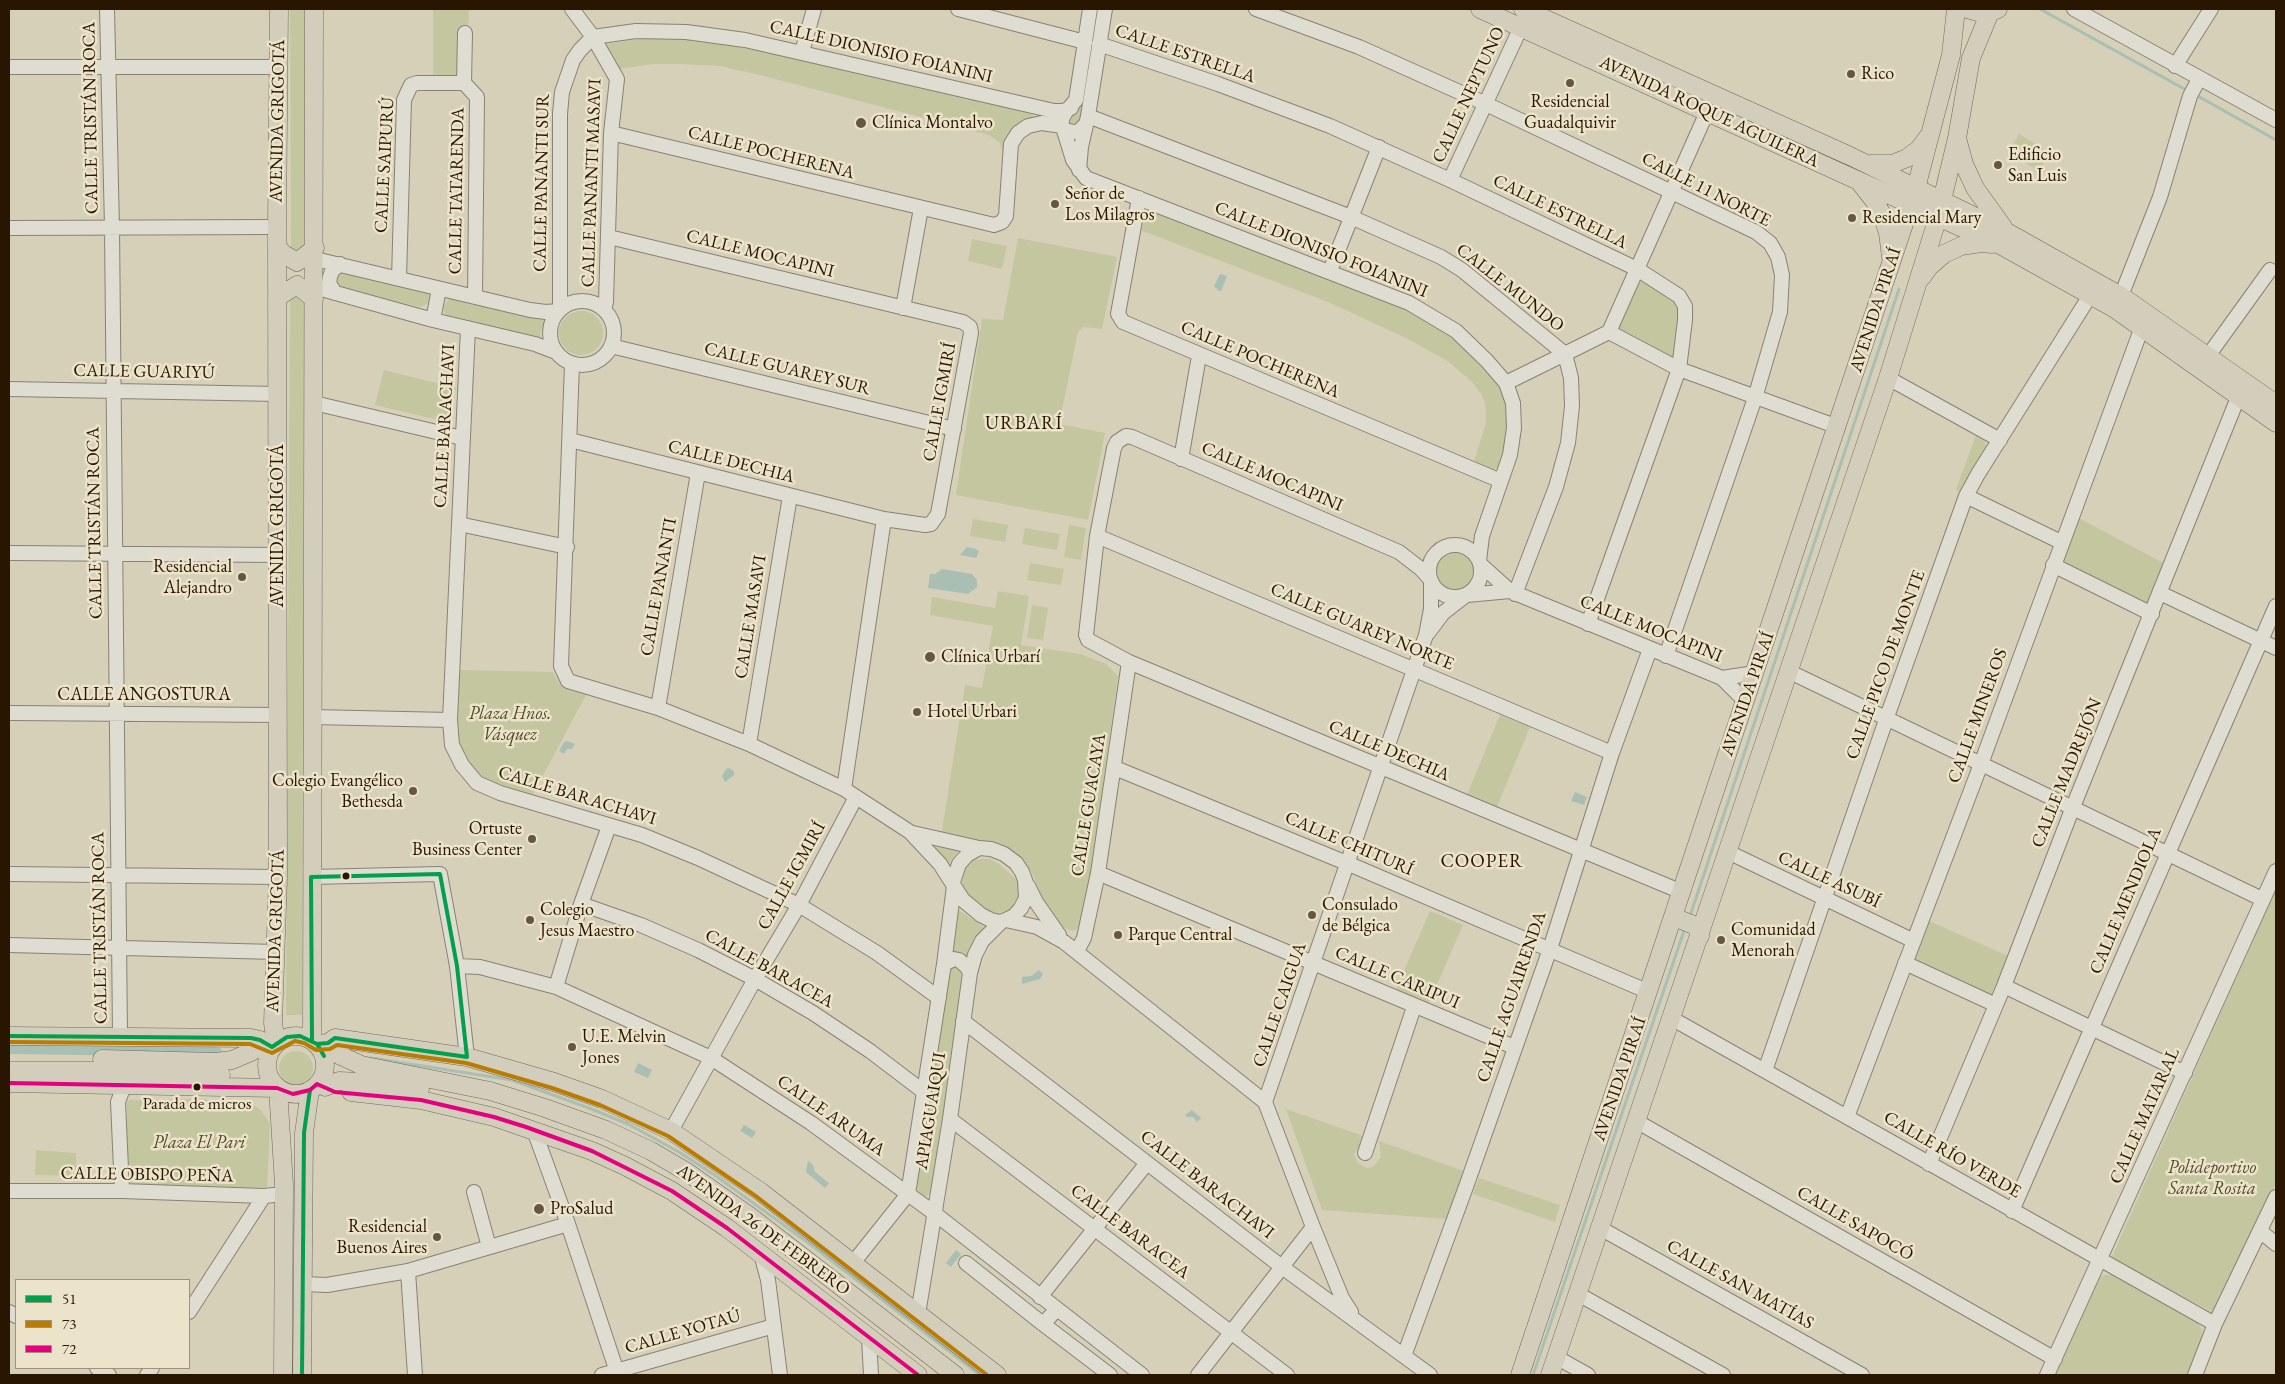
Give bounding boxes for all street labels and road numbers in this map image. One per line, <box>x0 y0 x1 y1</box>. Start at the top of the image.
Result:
street label: CALLE DIONISIO FOIANINI <box>768 16 994 88</box>
street label: CALLE ESTRELLA <box>1112 20 1258 88</box>
street label: CALLE TRISTÁN ROCA <box>79 22 103 214</box>
street label: CALLE NEPTUNO <box>1428 24 1510 166</box>
street label: AVENIDA GRIGOTÁ <box>266 39 290 203</box>
street label: AVENIDA ROQUE AGUILERA <box>1596 51 1822 173</box>
street label: CALLE PANANTI MASAVI <box>578 78 606 288</box>
street label: CALLE PANANTI SUR <box>530 94 554 272</box>
street label: CALLE SAIPURÚ <box>371 96 399 234</box>
street label: CALLE TATARENDA <box>445 107 469 275</box>
street label: CALLE POCHERENA <box>685 122 857 184</box>
street label: CALLE 11 NORTE <box>1638 148 1774 232</box>
street label: CALLE ESTRELLA <box>1489 170 1631 254</box>
street label: CALLE DIONISIO FOIANINI <box>1211 197 1431 303</box>
street label: CALLE MOCAPINI <box>684 225 836 283</box>
street label: CALLE MUNDO <box>1452 239 1568 337</box>
street label: AVENIDA PIRAÍ <box>1846 245 1906 375</box>
street label: CALLE POCHERENA <box>1177 317 1343 403</box>
street label: CALLE GUAREY SUR <box>702 338 872 400</box>
street label: CALLE IGMIRÍ <box>919 341 961 463</box>
street label: CALLE BARACHAVI <box>430 344 460 508</box>
street label: CALLE GUARIYÚ <box>73 360 215 384</box>
street label: CALLE TRISTÁN ROCA <box>83 427 107 619</box>
street label: CALLE DECHIA <box>665 436 797 488</box>
street label: CALLE MOCAPINI <box>1198 437 1346 517</box>
street label: AVENIDA GRIGOTÁ <box>267 444 289 608</box>
street label: CALLE PANANTI <box>636 516 682 658</box>
street label: CALLE MASAVI <box>731 553 771 681</box>
street label: CALLE PICO DE MONTE <box>1842 567 1930 763</box>
street label: CALLE GUAREY NORTE <box>1267 579 1457 675</box>
street label: CALLE MOCAPINI <box>1577 591 1725 667</box>
street label: AVENIDA PIRAÍ <box>1717 629 1779 759</box>
street label: CALLE MINEROS <box>1944 646 2012 786</box>
street label: CALLE ANGOSTURA <box>57 684 231 706</box>
street label: CALLE MADREJÓN <box>2027 695 2107 851</box>
street label: CALLE DECHIA <box>1325 716 1453 786</box>
street label: CALLE GUACAYA <box>1067 732 1111 878</box>
street label: CALLE BARACHAVI <box>495 762 659 830</box>
street label: CALLE CHITURÍ <box>1281 807 1417 881</box>
street label: CALLE IGMIRÍ <box>753 818 831 934</box>
street label: CALLE MENDIOLA <box>2085 825 2167 977</box>
street label: CALLE TRISTÁN ROCA <box>88 832 112 1024</box>
street label: CALLE ASUBÍ <box>1774 847 1884 913</box>
street label: AVENIDA GRIGOTÁ <box>262 849 290 1013</box>
street label: CALLE AGUAIRENDA <box>1473 909 1551 1085</box>
street label: CALLE BARACEA <box>701 925 837 1013</box>
street label: CALLE CAIGUA <box>1249 940 1311 1070</box>
street label: CALLE CARIPUI <box>1331 942 1463 1014</box>
street label: AVENIDA PIRAÍ <box>1589 1014 1651 1144</box>
street label: CALLE MATARAL <box>2105 1045 2185 1187</box>
street label: APIAGUAIQUI <box>911 1051 951 1171</box>
street label: CALLE ARUMA <box>773 1071 889 1161</box>
street label: CALLE RÍO VERDE <box>1879 1107 2025 1203</box>
street label: CALLE BARACHAVI <box>1136 1126 1278 1244</box>
street label: AVENIDA 26 DE FEBRERO <box>672 1160 854 1300</box>
street label: CALLE OBISPO PEÑA <box>60 1163 234 1187</box>
street label: CALLE BARACEA <box>1066 1180 1194 1284</box>
street label: CALLE SAPOCÓ <box>1793 1182 1917 1266</box>
street label: CALLE SAN MATÍAS <box>1663 1236 1817 1334</box>
street label: CALLE YOTAÚ <box>622 1305 744 1359</box>

